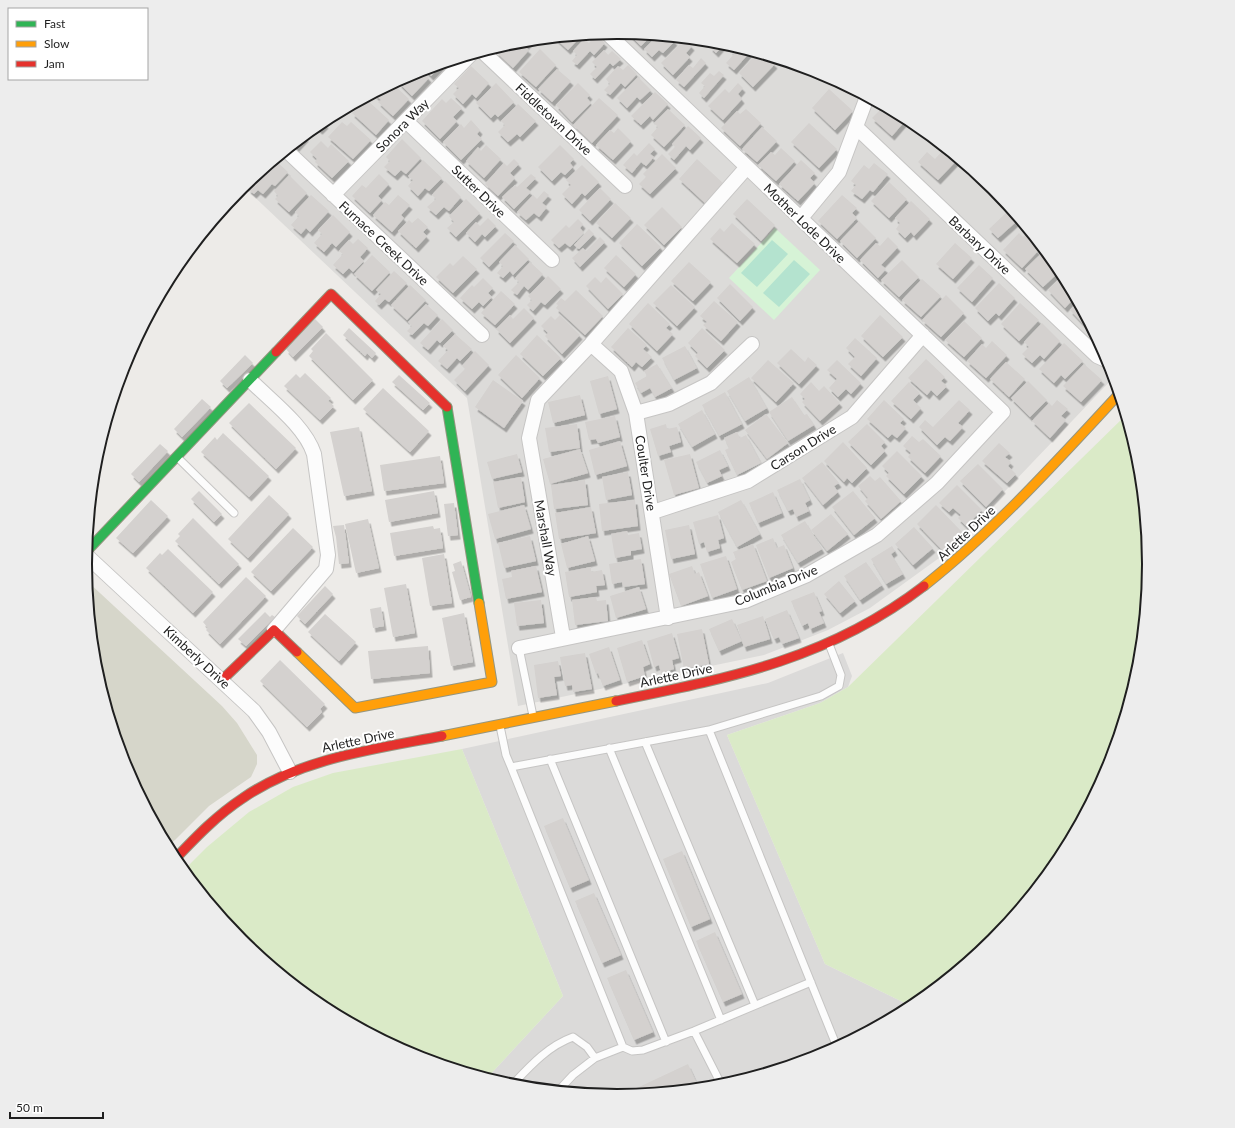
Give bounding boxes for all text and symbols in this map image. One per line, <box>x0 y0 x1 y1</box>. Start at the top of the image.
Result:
legend <box>8 8 148 80</box>
text: Fast <box>44 16 66 31</box>
text: Slow <box>44 36 70 51</box>
text: Jam <box>44 56 65 71</box>
street label: Fiddletown Drive <box>512 80 596 159</box>
street label: Sonora Way <box>372 95 432 155</box>
street label: Sutter Drive <box>449 161 509 221</box>
street label: Mother Lode Drive <box>761 180 849 266</box>
street label: Furnace Creek Drive <box>336 197 432 289</box>
street label: Barbary Drive <box>946 212 1014 278</box>
street label: Carson Drive <box>767 420 839 474</box>
street label: Coulter Drive <box>632 434 660 512</box>
street label: Marshall Way <box>531 498 561 578</box>
street label: Arlette Drive <box>934 502 998 564</box>
street label: Columbia Drive <box>732 561 820 609</box>
street label: Kimberly Drive <box>160 622 234 692</box>
street label: Arlette Drive <box>638 660 714 690</box>
street label: Arlette Drive <box>320 725 396 755</box>
scale bar <box>10 1094 103 1120</box>
text: 50 m <box>16 1100 43 1115</box>

